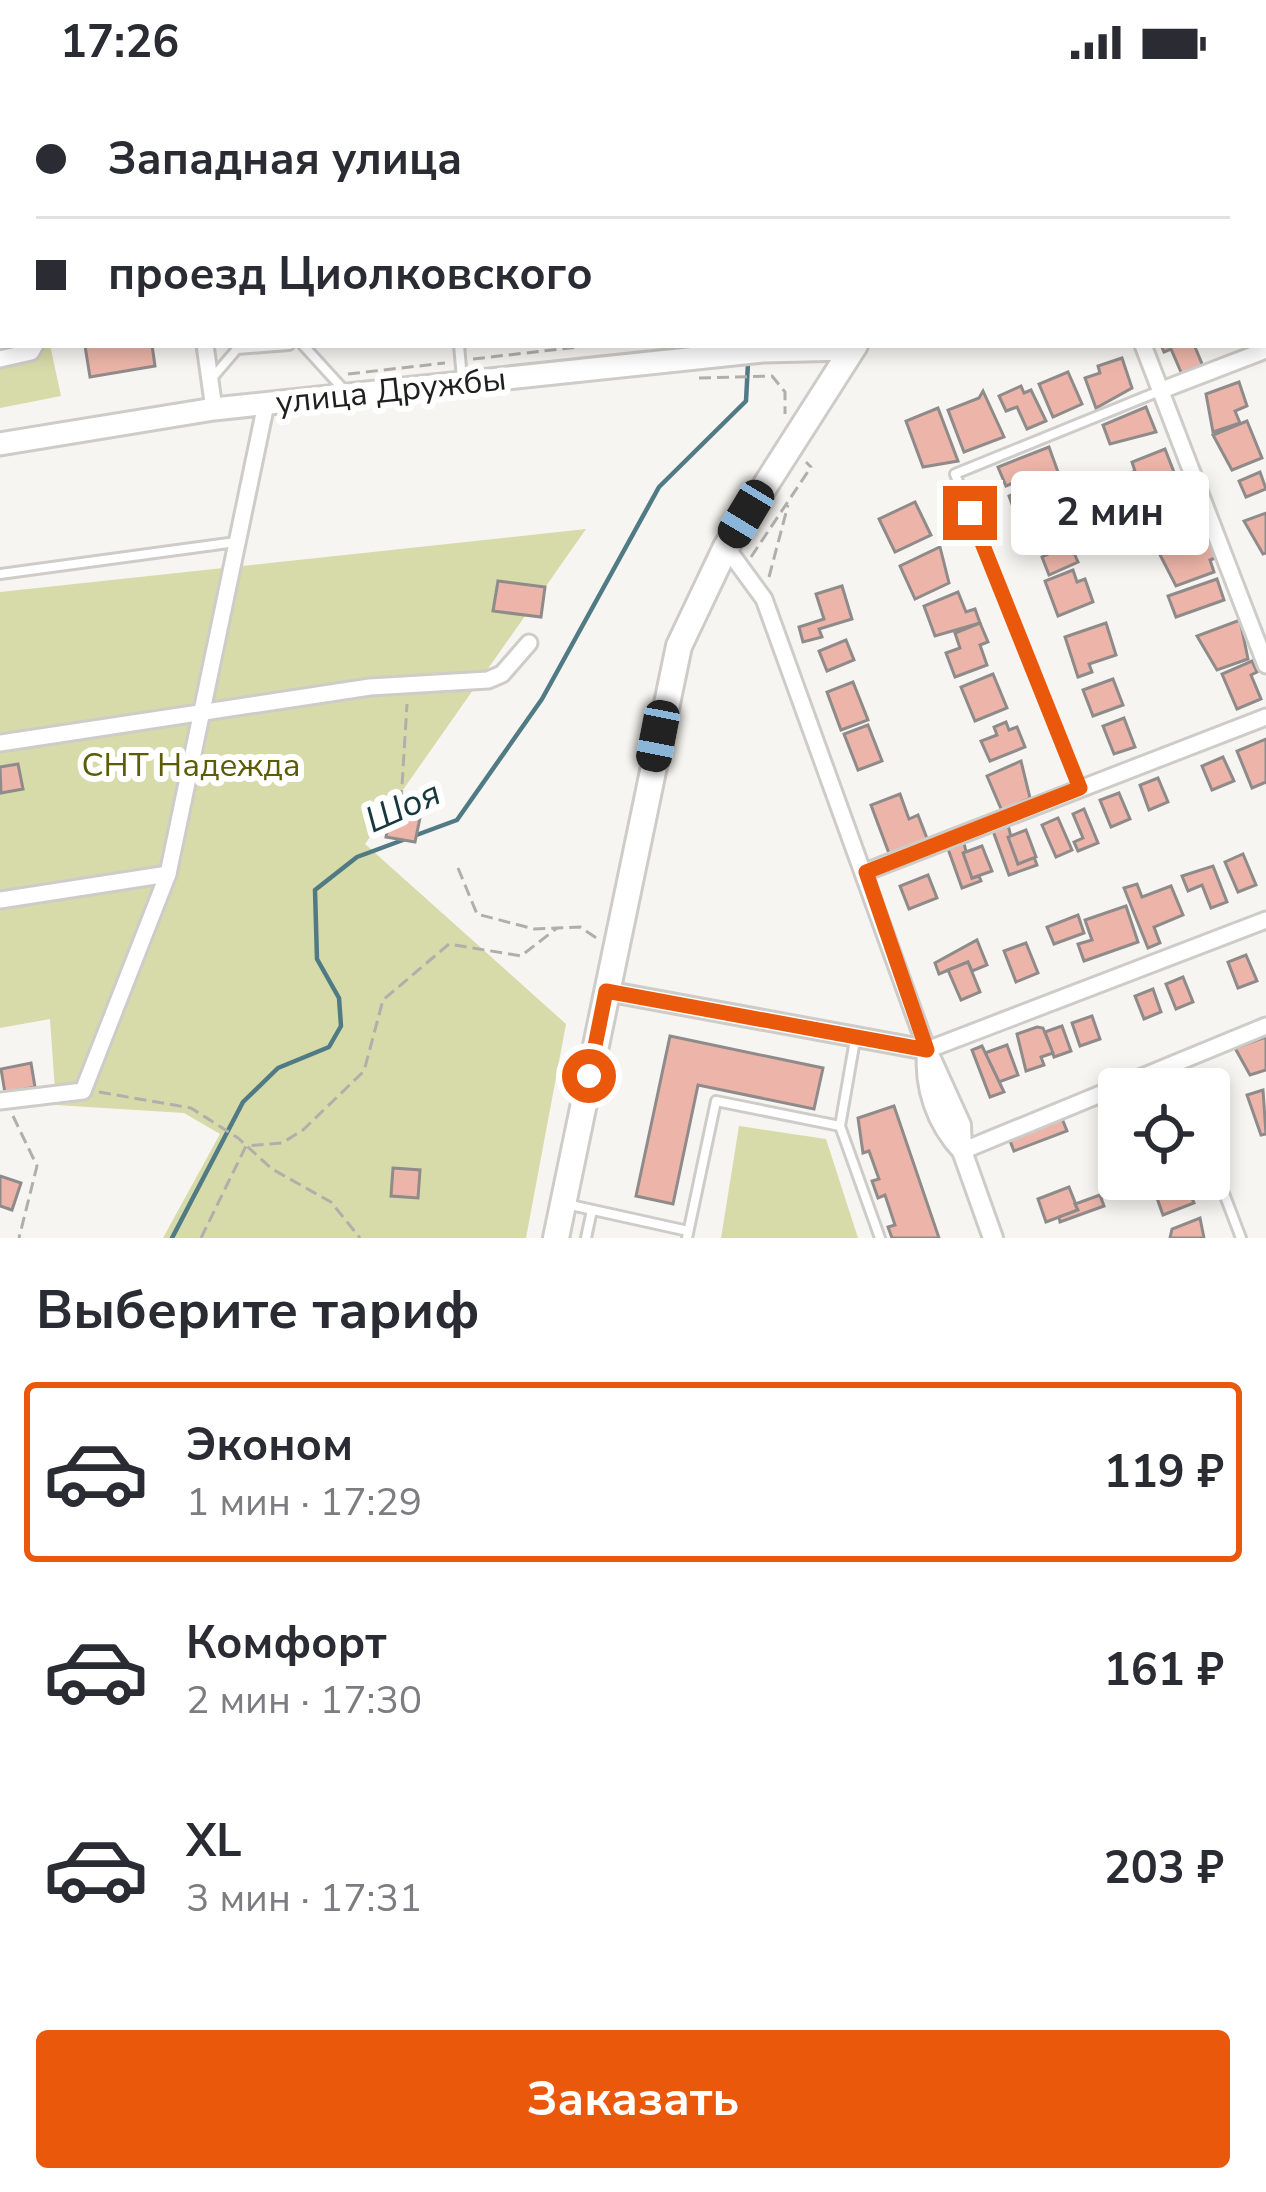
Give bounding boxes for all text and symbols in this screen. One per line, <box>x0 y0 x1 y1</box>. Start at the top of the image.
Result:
text: 17:26 <box>60 12 179 73</box>
text: Западная улица <box>108 129 462 190</box>
text: проезд Циолковского <box>108 244 593 305</box>
street label: улица Дружбы <box>274 357 508 425</box>
callout: 2 мин <box>1012 471 1210 555</box>
car <box>712 474 780 554</box>
route end <box>943 486 997 540</box>
text: 2 мин <box>1056 486 1164 539</box>
car <box>633 697 683 775</box>
park label: СНТ Надежда <box>81 743 301 788</box>
water label: Шоя <box>358 769 448 845</box>
route start <box>562 1049 616 1103</box>
map controls <box>1098 1068 1230 1200</box>
button: locate <box>1098 1068 1230 1200</box>
text: Выберите тариф <box>36 1273 479 1347</box>
text: Эконом <box>186 1415 353 1476</box>
icon: car <box>42 1418 150 1526</box>
text: 119 ₽ <box>1104 1442 1224 1503</box>
text: 1 мин · 17:29 <box>186 1476 422 1529</box>
text: Комфорт <box>186 1613 387 1674</box>
icon: car <box>42 1616 150 1724</box>
text: 161 ₽ <box>1104 1640 1224 1701</box>
text: 2 мин · 17:30 <box>186 1674 422 1727</box>
text: XL <box>186 1811 242 1872</box>
icon: car <box>42 1814 150 1922</box>
text: 203 ₽ <box>1104 1838 1224 1899</box>
text: 3 мин · 17:31 <box>186 1872 422 1925</box>
button: Заказать <box>36 2030 1230 2168</box>

